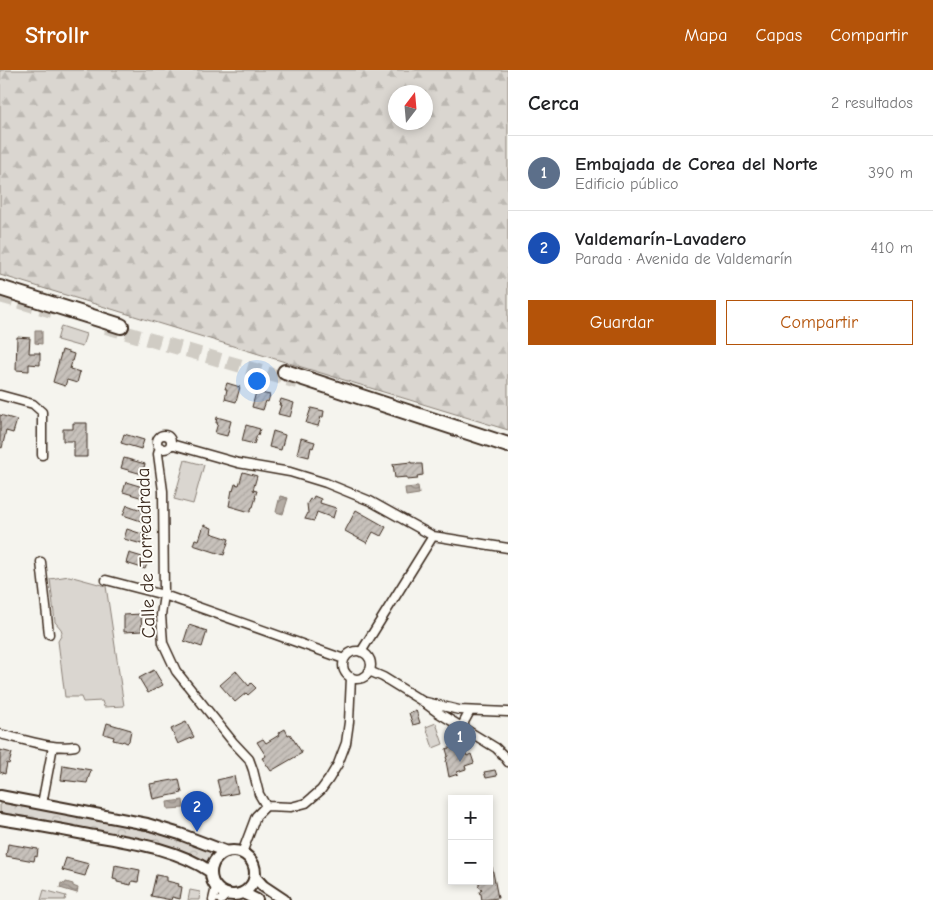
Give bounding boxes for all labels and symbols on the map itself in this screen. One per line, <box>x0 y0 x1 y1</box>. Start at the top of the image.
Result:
north arrow <box>388 85 433 130</box>
your location <box>244 368 270 394</box>
street label: Calle de Torreadrada <box>132 467 160 639</box>
pin: 1 <box>444 721 476 762</box>
pin: 2 <box>181 791 213 832</box>

